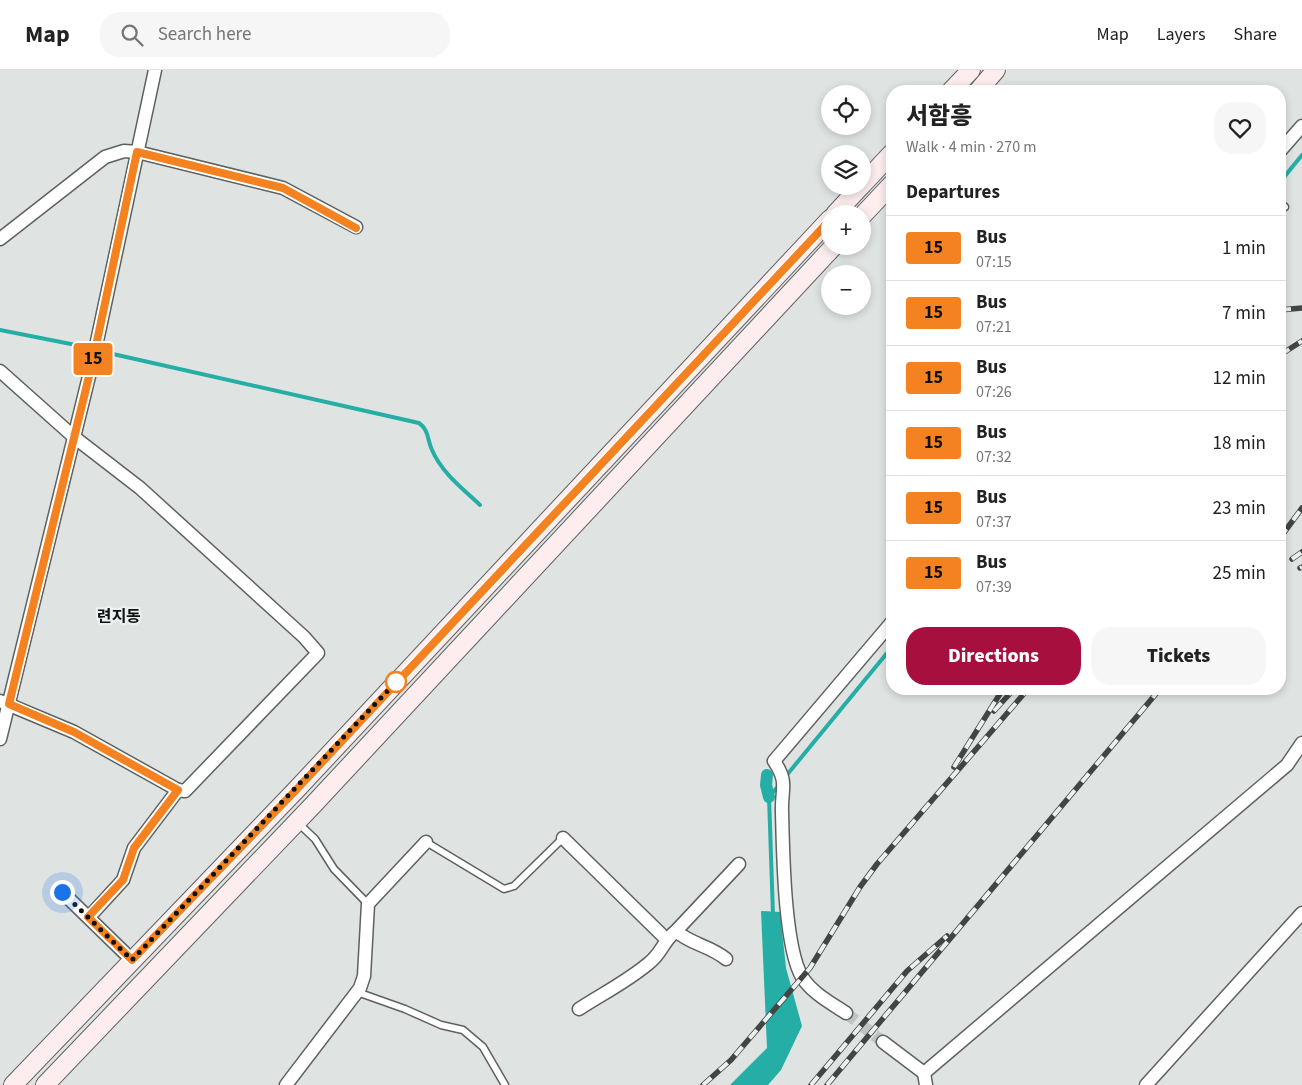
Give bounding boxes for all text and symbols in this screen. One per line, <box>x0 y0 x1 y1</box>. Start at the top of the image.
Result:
search box <box>100 12 450 57</box>
text: Map <box>25 17 70 52</box>
icon: search <box>118 21 146 49</box>
text: Search here <box>158 21 251 48</box>
text: Map <box>1097 22 1129 47</box>
text: Layers <box>1157 22 1206 47</box>
text: Share <box>1234 22 1277 47</box>
map controls <box>821 85 871 315</box>
button: locate <box>821 85 871 135</box>
text: 서함흥 <box>906 99 972 134</box>
button: heart <box>1214 102 1266 154</box>
text: Walk · 4 min · 270 m <box>906 136 1037 158</box>
button: layers <box>821 145 871 195</box>
text: Departures <box>906 179 1000 206</box>
button: + <box>821 205 871 255</box>
text: Bus <box>976 224 1007 251</box>
text: 15 <box>924 235 943 260</box>
text: 1 min <box>1222 235 1266 262</box>
text: 07:15 <box>976 251 1012 273</box>
button: − <box>821 265 871 315</box>
text: Bus <box>976 289 1007 316</box>
text: 15 <box>924 300 943 325</box>
text: 7 min <box>1222 300 1266 327</box>
text: 07:21 <box>976 316 1012 338</box>
line badge: 15 <box>70 343 116 375</box>
text: 15 <box>83 346 103 371</box>
text: Bus <box>976 354 1007 381</box>
text: 15 <box>924 365 943 390</box>
text: 12 min <box>1212 365 1266 392</box>
text: 07:26 <box>976 381 1012 403</box>
text: Bus <box>976 419 1007 446</box>
text: 15 <box>924 430 943 455</box>
text: 18 min <box>1212 430 1266 457</box>
text: 07:32 <box>976 446 1012 468</box>
text: Bus <box>976 484 1007 511</box>
text: 15 <box>924 495 943 520</box>
text: 23 min <box>1212 495 1266 522</box>
text: 07:37 <box>976 511 1012 533</box>
text: Bus <box>976 549 1007 576</box>
text: 15 <box>924 560 943 585</box>
text: 25 min <box>1212 560 1266 587</box>
text: 07:39 <box>976 576 1012 598</box>
district label: 련지동 <box>97 606 141 628</box>
button: Directions <box>906 627 1081 685</box>
button: Tickets <box>1091 627 1266 685</box>
unlabelled marker <box>385 671 407 693</box>
your location <box>50 880 75 905</box>

